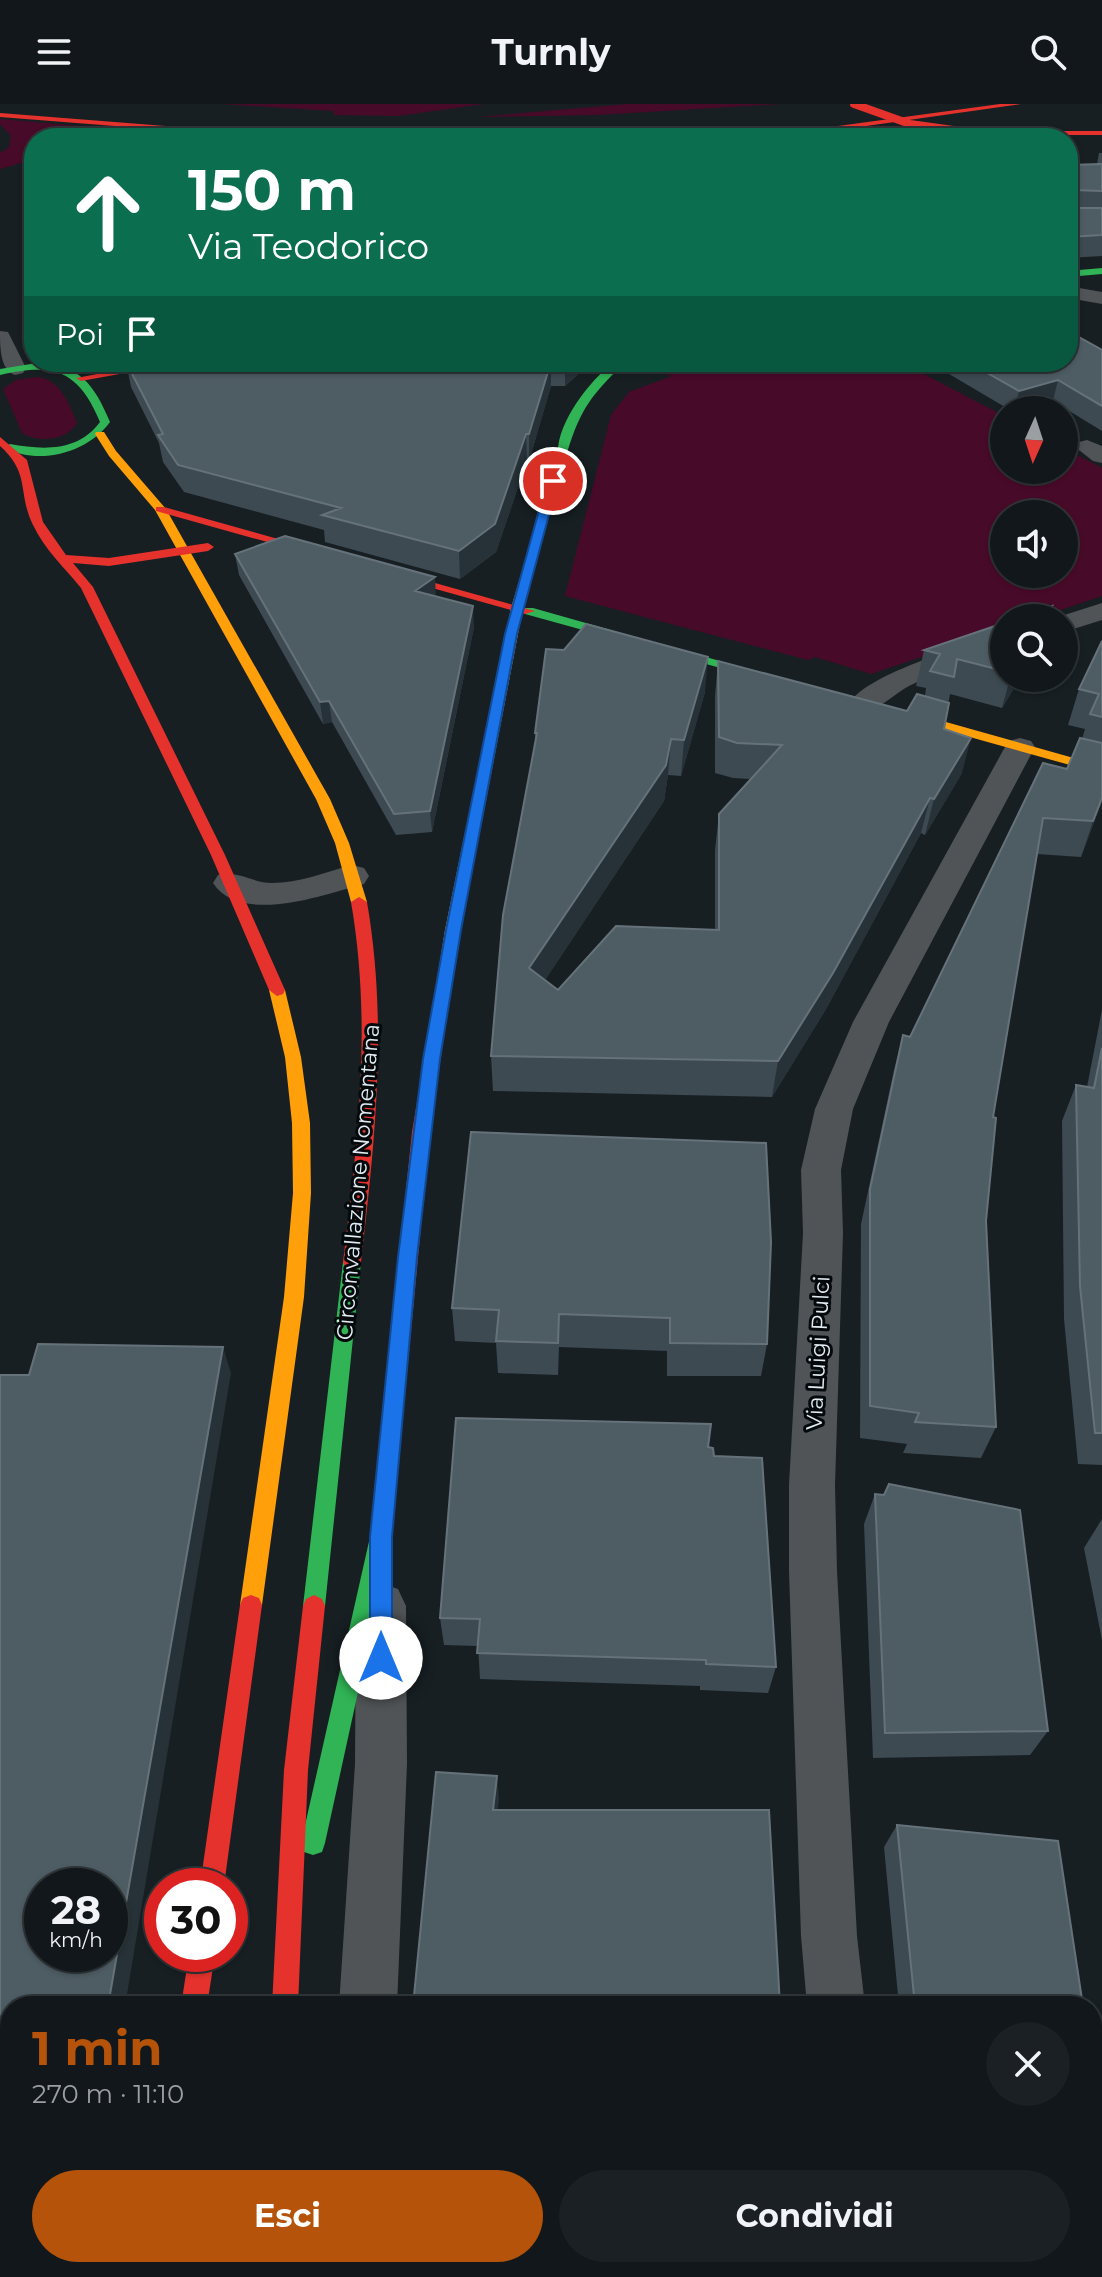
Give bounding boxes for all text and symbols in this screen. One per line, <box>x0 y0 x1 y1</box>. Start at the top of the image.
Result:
icon: menu <box>32 30 76 74</box>
text: Turnly <box>491 30 611 74</box>
icon: search <box>1026 30 1070 74</box>
text: 150 m <box>188 156 356 224</box>
icon: ahead <box>56 160 160 264</box>
text: Via Teodorico <box>188 224 429 268</box>
icon: arrive <box>120 312 164 356</box>
text: Poi <box>56 316 104 353</box>
north arrow <box>990 396 1078 484</box>
map controls <box>990 396 1078 692</box>
pin <box>519 447 587 515</box>
icon: arrive <box>531 459 575 503</box>
button: sound <box>990 500 1078 588</box>
button: search <box>990 604 1078 692</box>
street label: Circonvallazione Nomentana <box>331 1023 385 1341</box>
street label: Via Luigi Pulci <box>800 1275 836 1431</box>
position arrow <box>339 1616 423 1700</box>
speed limit sign: 30 <box>144 1868 248 1972</box>
text: 28 <box>51 1885 101 1934</box>
text: km/h <box>49 1928 103 1952</box>
text: 1 min <box>32 2019 162 2077</box>
button: close <box>986 2022 1070 2106</box>
text: 270 m · 11:10 <box>32 2078 184 2110</box>
button: Esci <box>32 2170 543 2262</box>
button: Condividi <box>559 2170 1070 2262</box>

